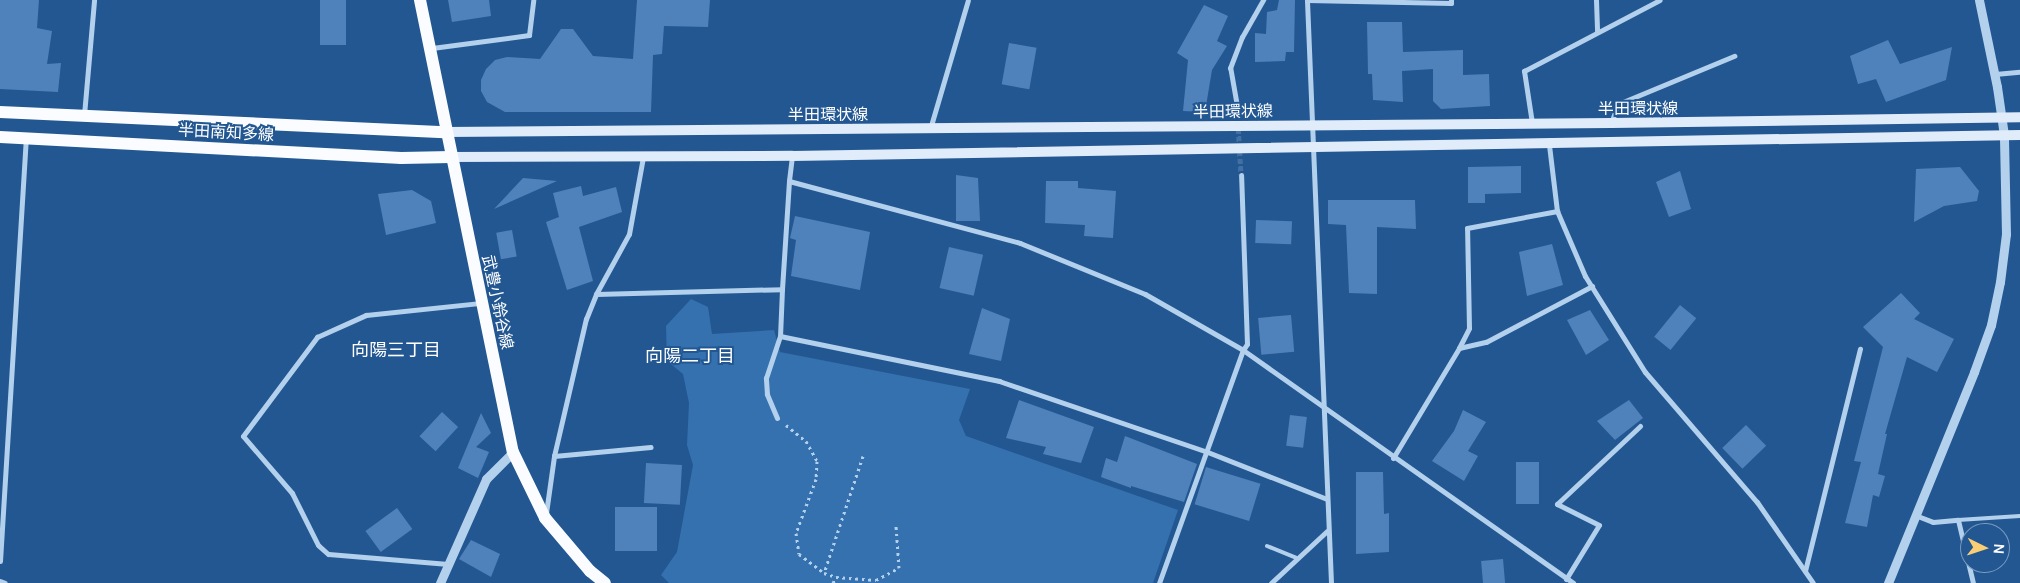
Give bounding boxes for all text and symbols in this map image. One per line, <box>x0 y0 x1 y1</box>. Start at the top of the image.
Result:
street label: 半田環状線 <box>1598 98 1678 118</box>
street label: 半田環状線 <box>1193 101 1273 121</box>
street label: 半田環状線 <box>788 104 868 124</box>
street label: 半田南知多線 <box>178 120 274 144</box>
street label: 武豊小鈴谷線 <box>479 253 517 351</box>
district label: 向陽三丁目 <box>351 338 441 360</box>
district label: 向陽二丁目 <box>645 344 735 366</box>
north arrow <box>1960 523 2010 573</box>
text: N <box>1990 543 2009 555</box>

